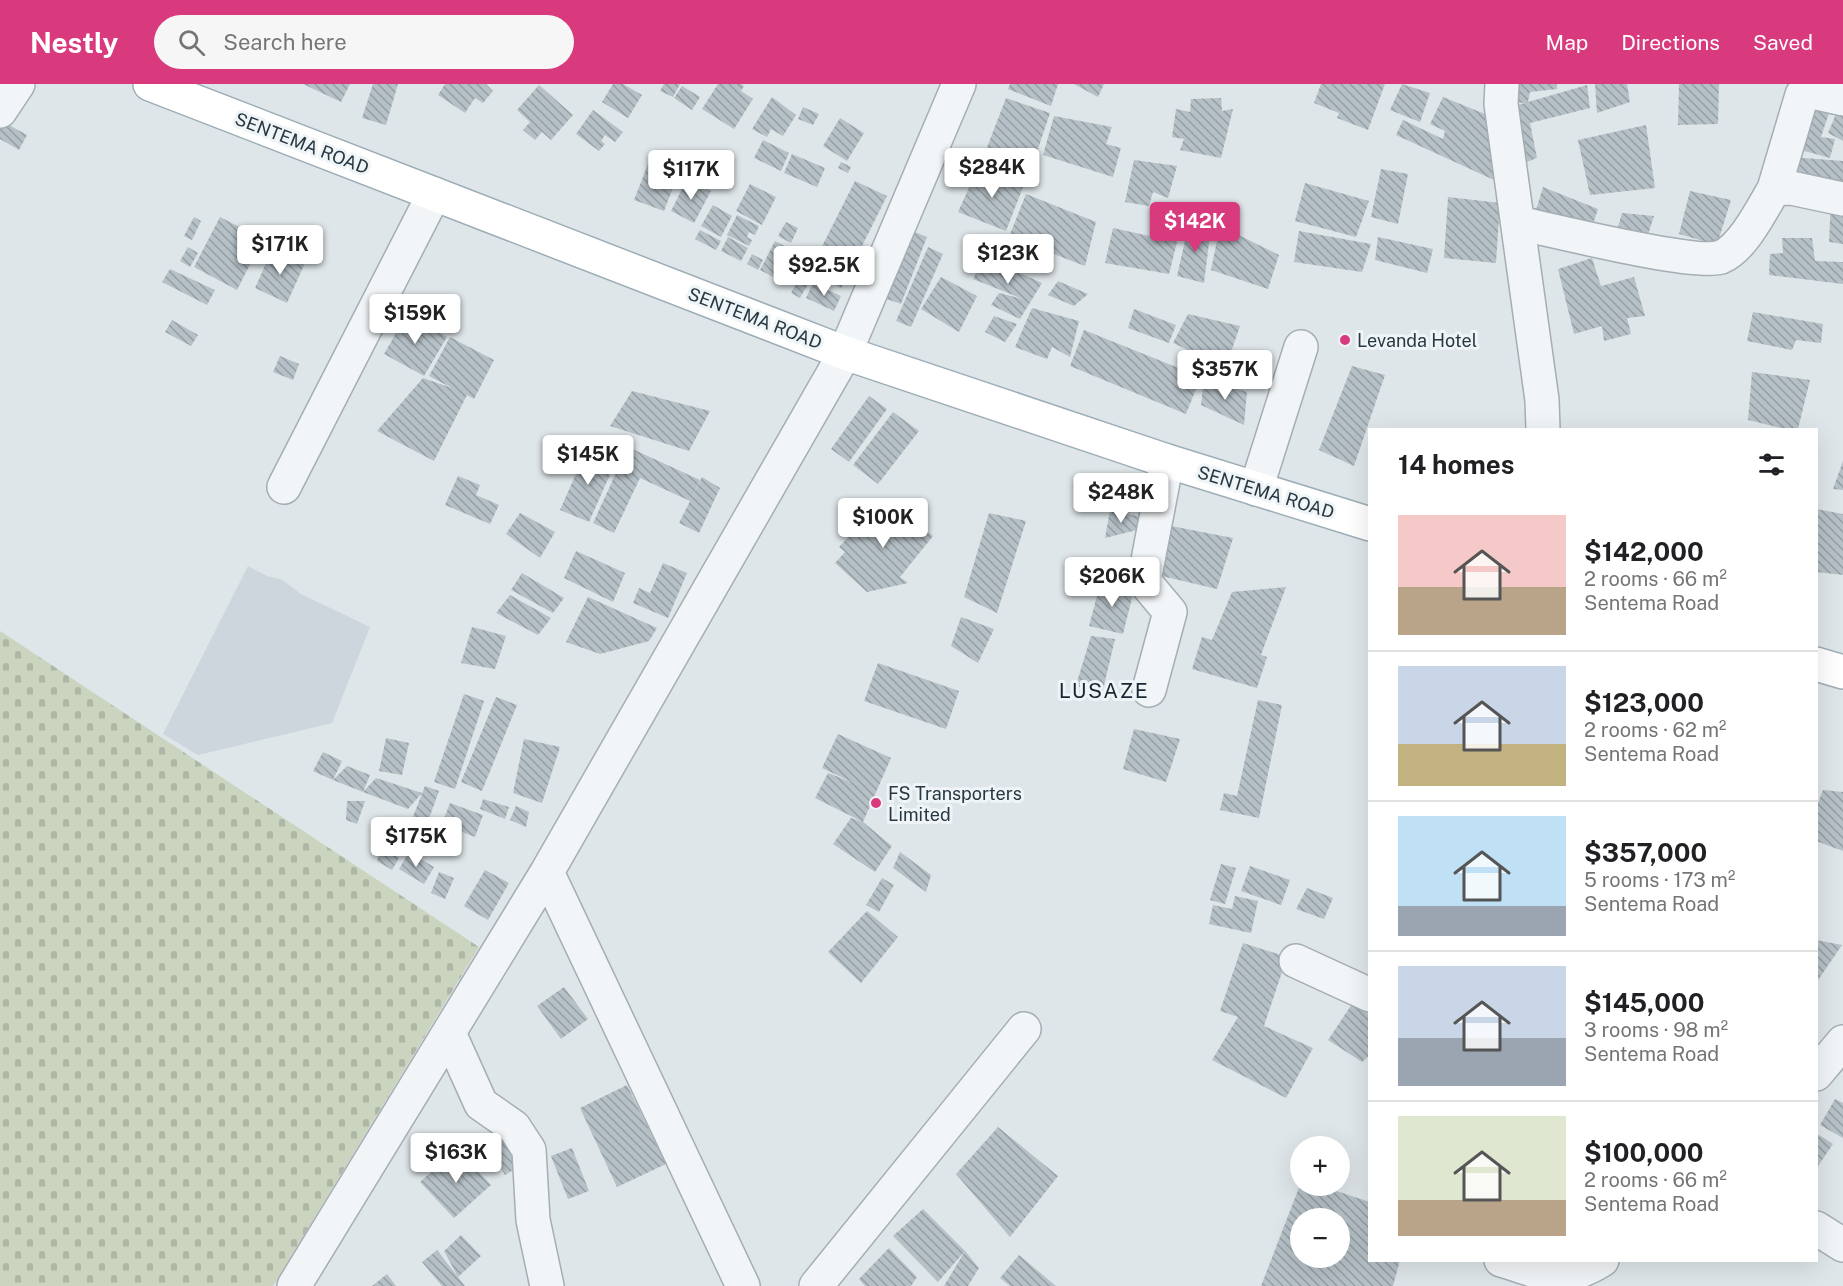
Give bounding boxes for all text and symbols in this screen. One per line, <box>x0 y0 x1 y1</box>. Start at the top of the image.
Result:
search box <box>154 15 574 69</box>
text: Nestly <box>30 26 118 59</box>
icon: search <box>175 26 208 59</box>
text: Search here <box>223 29 347 55</box>
text: Map <box>1546 30 1588 55</box>
text: Directions <box>1621 30 1720 55</box>
text: Saved <box>1753 30 1813 55</box>
street label: SENTEMA ROAD <box>232 108 372 178</box>
pin: $284K <box>950 148 1034 199</box>
pin: $117K <box>649 150 733 201</box>
text: $284K <box>958 155 1026 179</box>
text: $117K <box>662 157 720 181</box>
pin: $142K <box>1153 202 1237 253</box>
text: $142K <box>1164 209 1226 233</box>
pin: $171K <box>238 225 322 276</box>
text: $171K <box>251 232 309 256</box>
pin: $123K <box>966 234 1050 285</box>
text: $123K <box>977 241 1039 265</box>
pin: $92.5K <box>775 246 873 297</box>
text: $92.5K <box>788 253 860 277</box>
street label: SENTEMA ROAD <box>685 283 825 353</box>
pin: $159K <box>373 294 457 345</box>
text: $159K <box>383 301 447 325</box>
place label: Levanda Hotel <box>1357 330 1477 351</box>
marker: Levanda Hotel <box>1338 333 1352 347</box>
pin: $357K <box>1183 350 1267 401</box>
text: $357K <box>1191 357 1259 381</box>
pin: $145K <box>546 435 630 486</box>
text: $145K <box>557 442 619 466</box>
icon: filters <box>1755 448 1788 481</box>
text: 14 homes <box>1398 449 1514 480</box>
street label: SENTEMA ROAD <box>1195 461 1337 523</box>
pin: $248K <box>1079 473 1163 524</box>
text: $248K <box>1087 480 1155 504</box>
pin: $100K <box>841 498 925 549</box>
text: $100K <box>852 505 914 529</box>
text: $142,000 <box>1584 536 1704 567</box>
icon: home <box>1446 539 1518 611</box>
pin: $206K <box>1070 557 1154 608</box>
text: $206K <box>1079 564 1145 588</box>
text: 2 rooms · 66 m² <box>1584 567 1727 591</box>
text: Sentema Road <box>1584 591 1719 615</box>
district label: LUSAZE <box>1059 678 1149 703</box>
text: $123,000 <box>1584 687 1704 718</box>
icon: home <box>1446 690 1518 762</box>
text: 2 rooms · 62 m² <box>1584 718 1726 742</box>
text: Sentema Road <box>1584 742 1719 766</box>
place label: FS Transporters Limited <box>888 783 1022 825</box>
marker: FS Transporters Limited <box>869 796 883 810</box>
pin: $175K <box>374 817 458 868</box>
text: $175K <box>385 824 447 848</box>
text: $357,000 <box>1584 837 1707 868</box>
icon: home <box>1446 840 1518 912</box>
text: 5 rooms · 173 m² <box>1584 868 1735 892</box>
text: Sentema Road <box>1584 892 1719 916</box>
text: $145,000 <box>1584 987 1704 1018</box>
icon: home <box>1446 990 1518 1062</box>
text: 3 rooms · 98 m² <box>1584 1018 1728 1042</box>
text: Sentema Road <box>1584 1042 1719 1066</box>
pin: $163K <box>414 1133 498 1184</box>
map controls <box>1290 1136 1350 1268</box>
button: + <box>1290 1136 1350 1196</box>
text: $100,000 <box>1584 1137 1704 1168</box>
text: $163K <box>425 1140 487 1164</box>
icon: home <box>1446 1140 1518 1212</box>
text: 2 rooms · 66 m² <box>1584 1168 1727 1192</box>
text: Sentema Road <box>1584 1192 1719 1216</box>
button: − <box>1290 1208 1350 1268</box>

